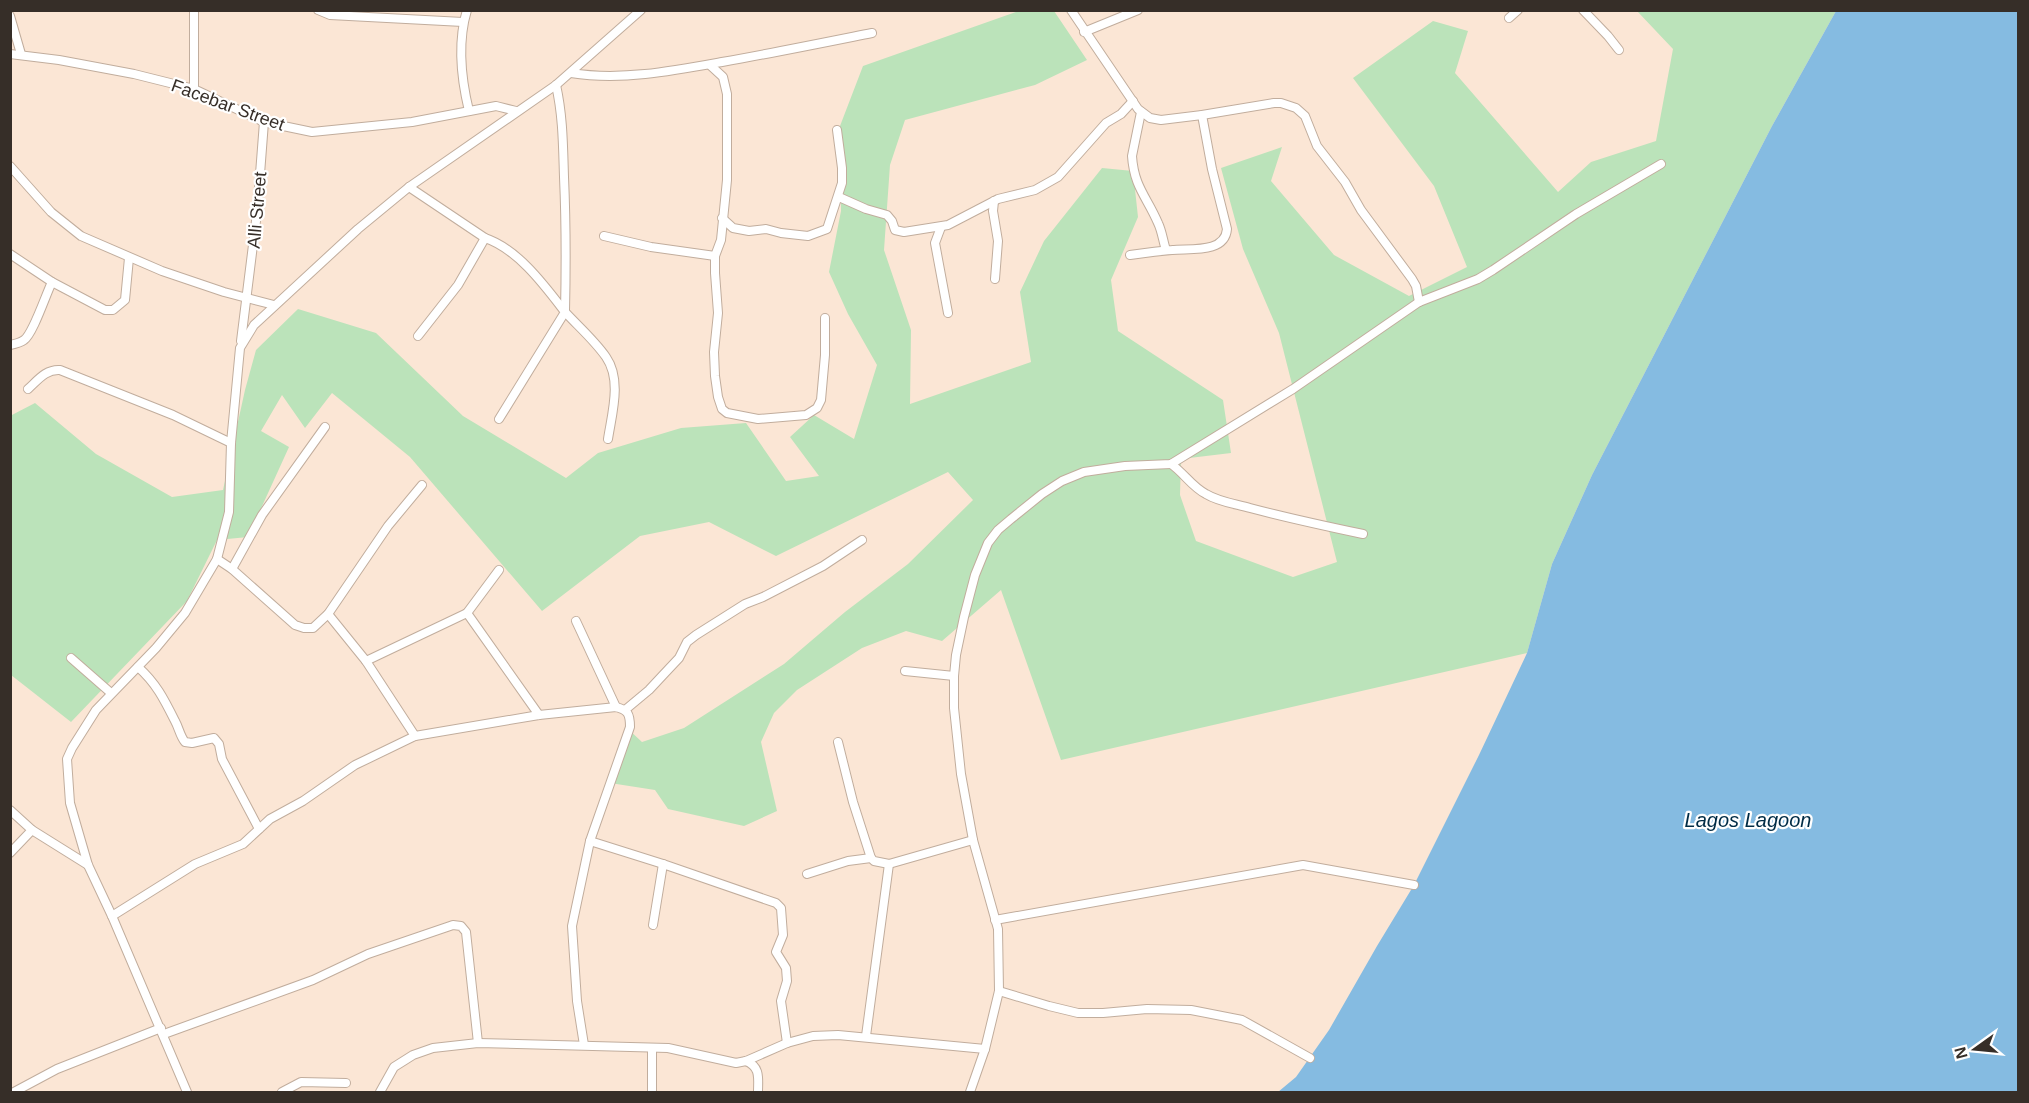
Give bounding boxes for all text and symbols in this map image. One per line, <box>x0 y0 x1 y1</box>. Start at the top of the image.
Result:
street label: Facebar Street <box>169 75 287 135</box>
street label: Alli Street <box>244 171 270 249</box>
water label: Lagos Lagoon <box>1685 809 1811 831</box>
north arrow <box>1945 1019 2005 1079</box>
text: N <box>1951 1045 1971 1061</box>

